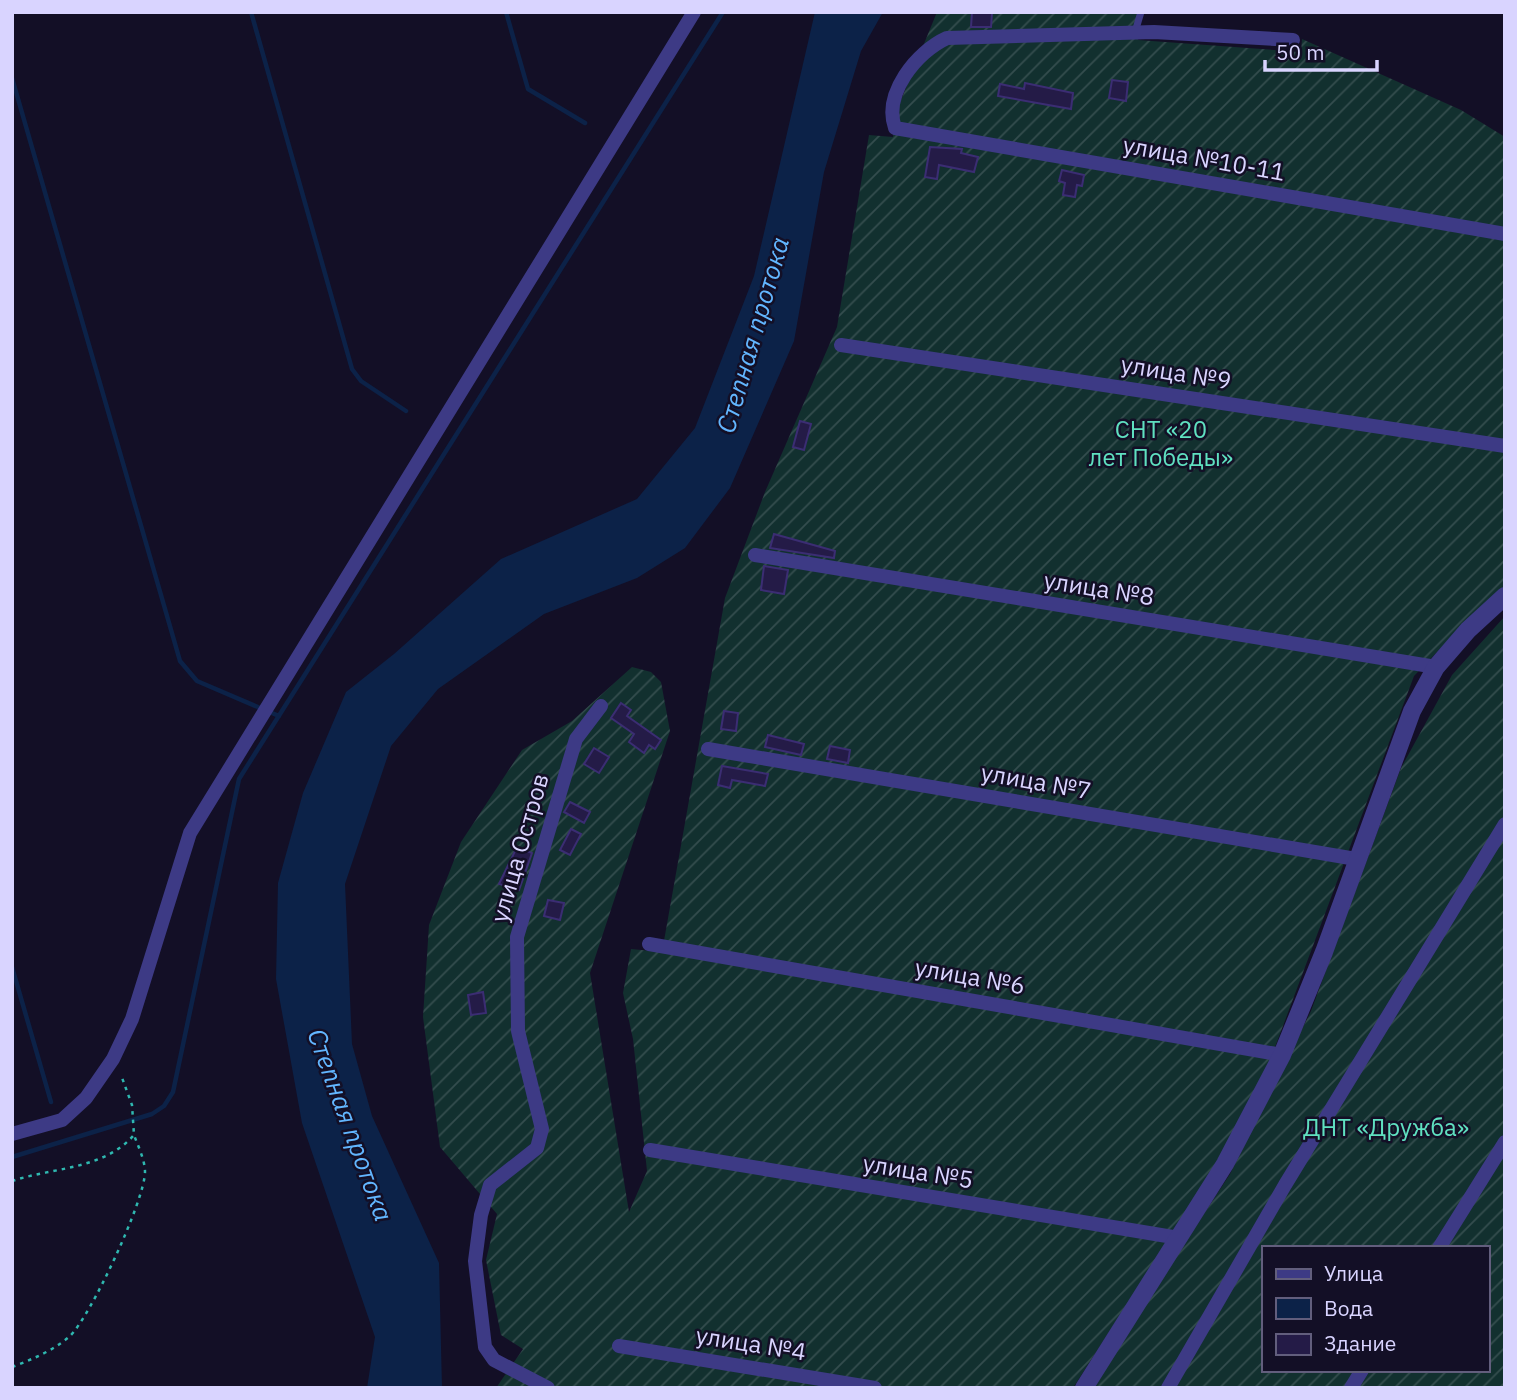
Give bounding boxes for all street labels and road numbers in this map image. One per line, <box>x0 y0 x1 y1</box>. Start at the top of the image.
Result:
street label: улица №10-11 <box>1121 128 1288 188</box>
street label: улица №9 <box>1119 348 1234 397</box>
street label: улица №8 <box>1042 564 1157 613</box>
street label: улица №7 <box>979 756 1094 806</box>
street label: улица Остров <box>483 770 556 926</box>
street label: улица №6 <box>913 951 1028 1001</box>
street label: улица №5 <box>861 1147 976 1196</box>
street label: улица №4 <box>694 1319 809 1368</box>

